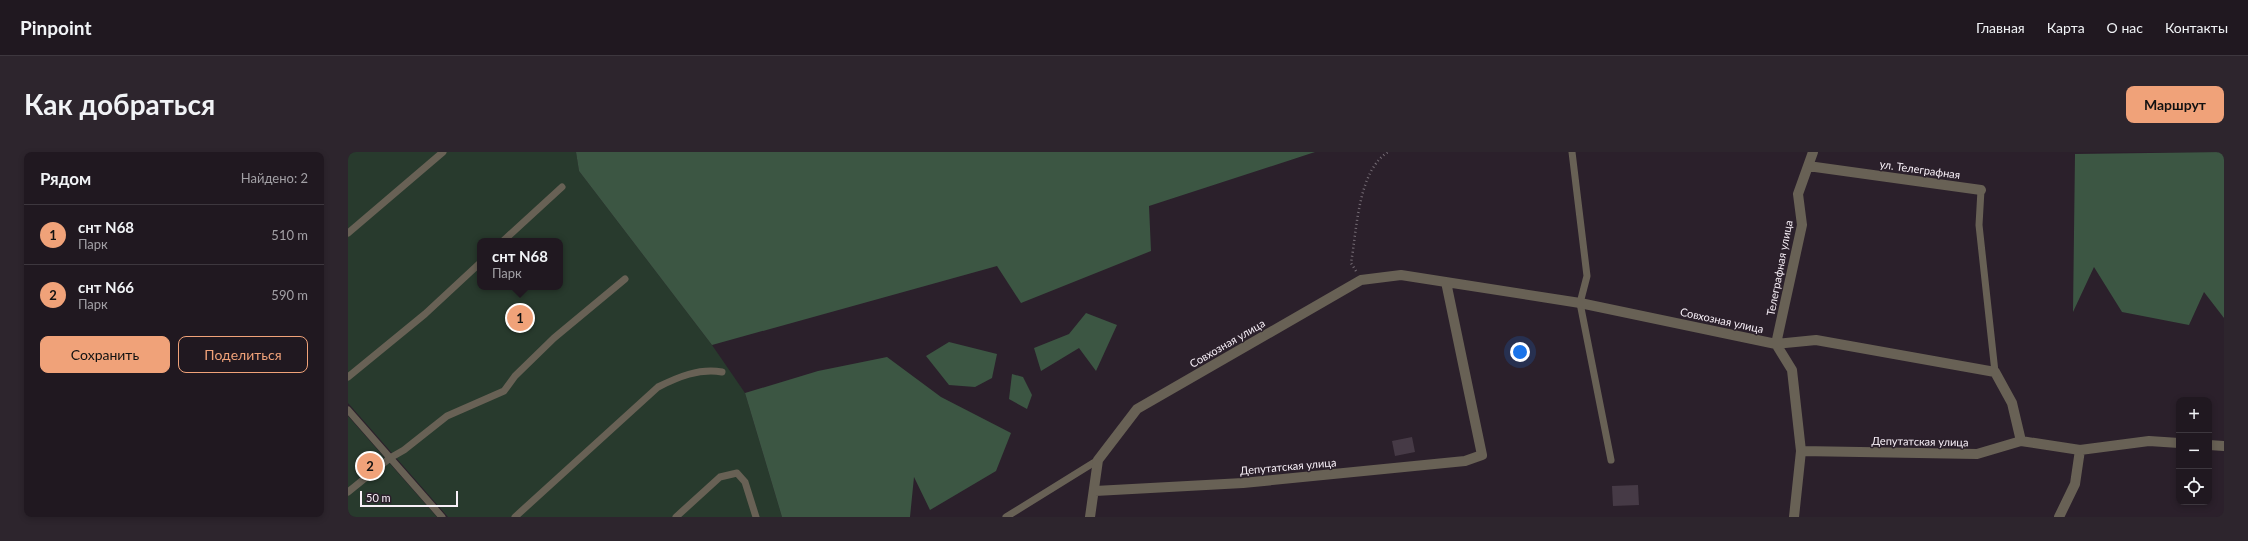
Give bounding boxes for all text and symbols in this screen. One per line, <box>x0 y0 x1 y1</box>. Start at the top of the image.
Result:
text: Pinpoint <box>20 16 91 39</box>
text: Главная <box>1976 19 2025 36</box>
text: Карта <box>2047 19 2085 36</box>
text: О нас <box>2107 19 2143 36</box>
text: Контакты <box>2165 19 2228 36</box>
button: Маршрут <box>2126 86 2224 123</box>
text: Как добраться <box>24 87 215 121</box>
street label: ул. Телеграфная <box>1879 157 1961 181</box>
text: Рядом <box>40 168 91 189</box>
text: Найдено: 2 <box>241 170 308 186</box>
text: снт N68 <box>78 218 134 236</box>
street label: Телеграфная улица <box>1763 219 1795 317</box>
text: 1 <box>49 227 57 243</box>
text: 510 m <box>271 227 308 243</box>
text: Парк <box>78 236 108 252</box>
popup <box>477 238 563 290</box>
text: снт N68 <box>492 247 548 265</box>
text: Парк <box>492 265 522 281</box>
text: снт N66 <box>78 278 134 296</box>
text: 2 <box>49 287 57 303</box>
text: 590 m <box>271 287 308 303</box>
text: Парк <box>78 296 108 312</box>
pin: 1 <box>507 303 533 333</box>
street label: Совхозная улица <box>1679 305 1765 335</box>
street label: Совхозная улица <box>1187 316 1267 370</box>
button: Сохранить <box>40 336 170 373</box>
button: Поделиться <box>178 336 308 373</box>
your location <box>1510 342 1530 362</box>
map controls <box>2176 397 2212 505</box>
button: + <box>2176 397 2212 433</box>
button: − <box>2176 433 2212 469</box>
street label: Депутатская улица <box>1871 434 1969 448</box>
pin: 2 <box>357 451 383 481</box>
street label: Депутатская улица <box>1239 455 1337 477</box>
button: locate <box>2176 469 2212 505</box>
scale bar <box>360 489 458 508</box>
text: 50 m <box>366 491 391 504</box>

